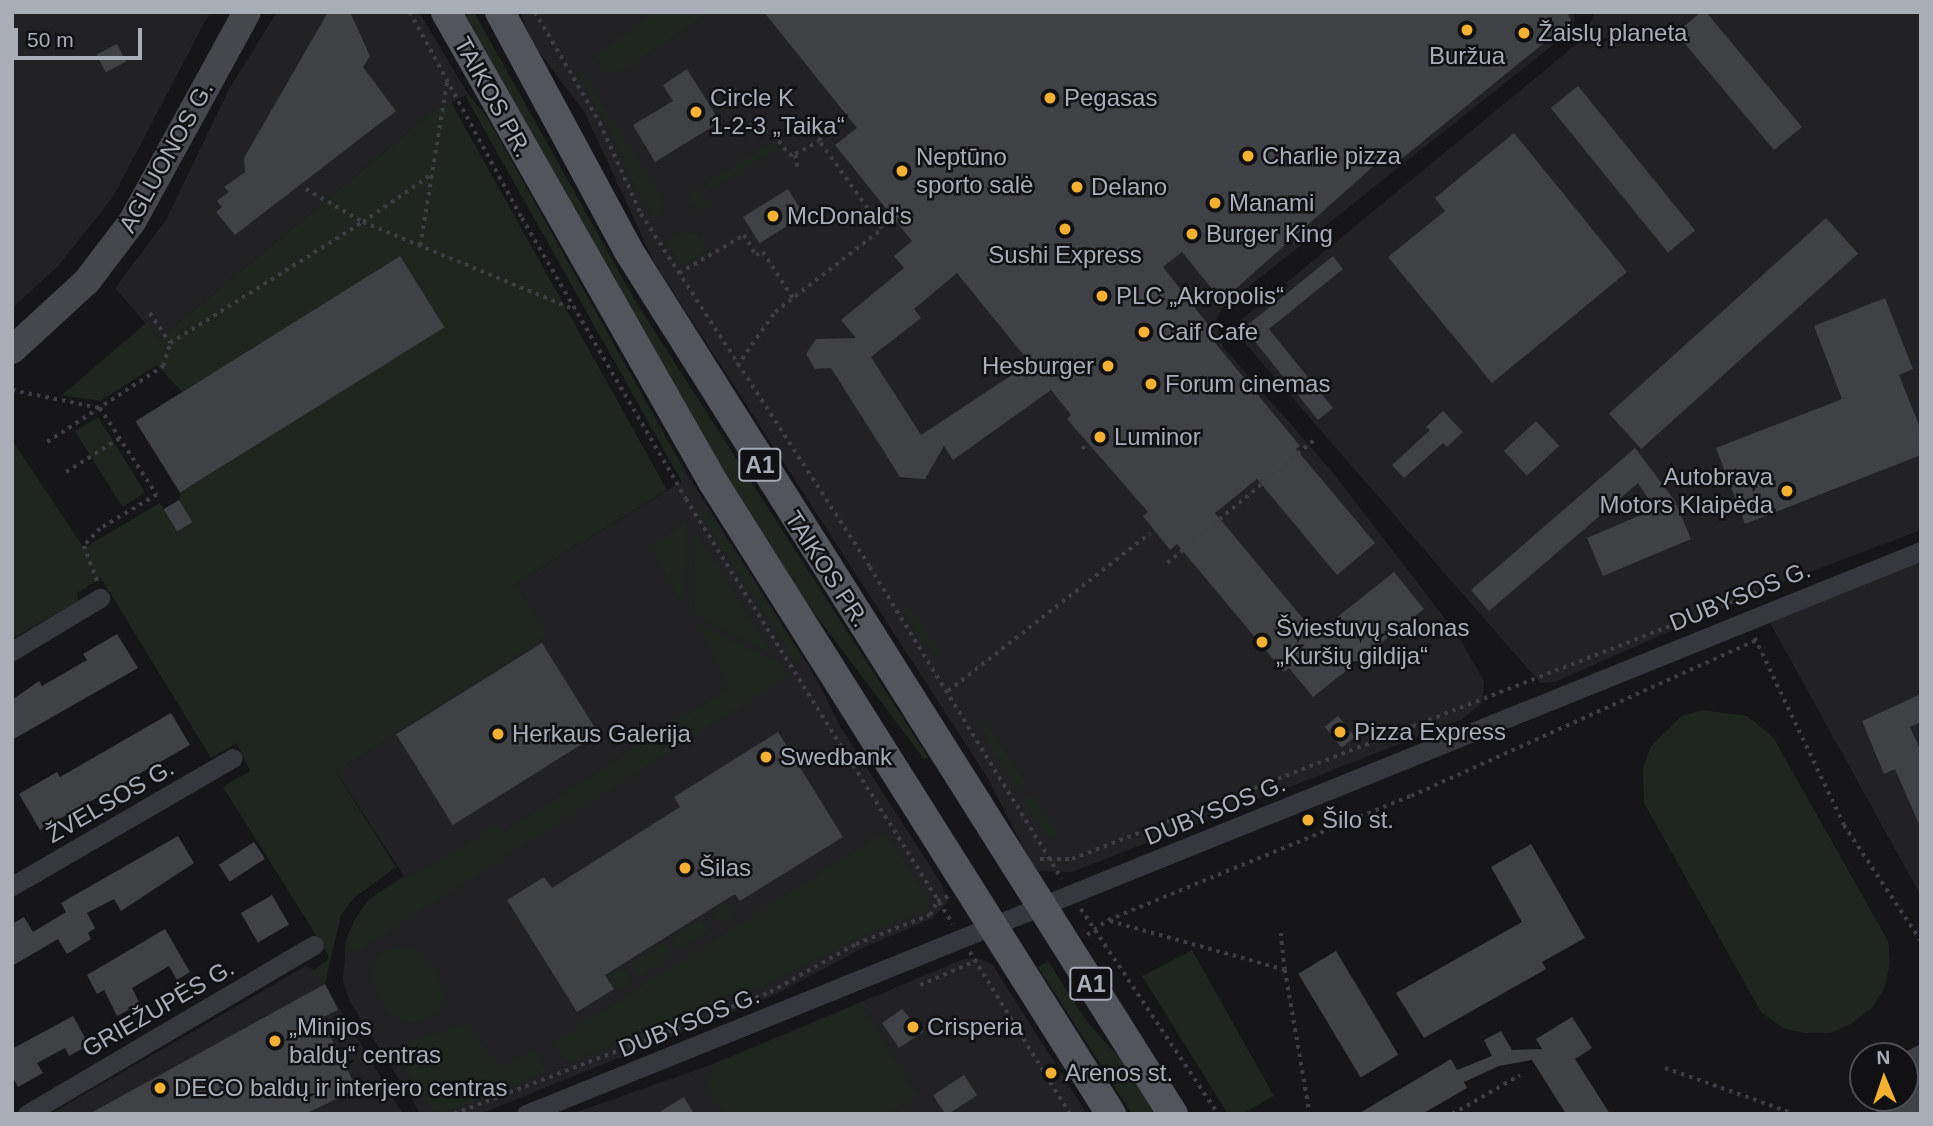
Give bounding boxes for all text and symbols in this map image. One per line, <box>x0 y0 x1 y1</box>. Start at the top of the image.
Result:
scale bar <box>18 14 145 58</box>
place label: Žaislų planeta <box>1538 19 1687 47</box>
marker: Buržua <box>1459 22 1475 38</box>
marker: Žaislų planeta <box>1516 25 1532 41</box>
text: 50 m <box>27 28 74 51</box>
street label: TAIKOS PR. <box>448 32 538 162</box>
place label: Buržua <box>1429 42 1505 70</box>
street label: AGLUONOS G. <box>113 77 219 237</box>
place label: Circle K 1-2-3 „Taika“ <box>710 84 845 140</box>
place label: Pegasas <box>1064 84 1157 112</box>
marker: Pegasas <box>1042 90 1058 106</box>
marker: Circle K 1-2-3 „Taika“ <box>688 104 704 120</box>
place label: Charlie pizza <box>1262 142 1401 170</box>
place label: Neptūno sporto salė <box>916 143 1033 199</box>
marker: Charlie pizza <box>1240 148 1256 164</box>
marker: Neptūno sporto salė <box>894 163 910 179</box>
place label: Delano <box>1091 173 1167 201</box>
marker: Delano <box>1069 179 1085 195</box>
place label: Manami <box>1229 189 1314 217</box>
marker: Manami <box>1207 195 1223 211</box>
place label: McDonald's <box>787 202 912 230</box>
marker: McDonald's <box>765 208 781 224</box>
place label: Burger King <box>1206 220 1333 248</box>
marker: Sushi Express <box>1057 221 1073 237</box>
marker: Burger King <box>1184 226 1200 242</box>
place label: Sushi Express <box>988 241 1142 269</box>
place label: PLC „Akropolis“ <box>1116 282 1284 310</box>
marker: PLC „Akropolis“ <box>1094 288 1110 304</box>
place label: Caif Cafe <box>1158 318 1258 346</box>
marker: Caif Cafe <box>1136 324 1152 340</box>
place label: Hesburger <box>982 352 1094 380</box>
marker: Hesburger <box>1100 358 1116 374</box>
place label: Forum cinemas <box>1165 370 1330 398</box>
marker: Forum cinemas <box>1143 376 1159 392</box>
place label: Luminor <box>1114 423 1201 451</box>
marker: Luminor <box>1092 429 1108 445</box>
road number: A1 <box>737 446 783 485</box>
place label: Autobrava Motors Klaipėda <box>1600 463 1773 519</box>
marker: Autobrava Motors Klaipėda <box>1779 483 1795 499</box>
street label: TAIKOS PR. <box>779 505 875 633</box>
street label: DUBYSOS G. <box>1665 555 1815 637</box>
place label: Šviestuvų salonas „Kuršių gildija“ <box>1276 614 1469 670</box>
marker: Šviestuvų salonas „Kuršių gildija“ <box>1254 634 1270 650</box>
place label: Pizza Express <box>1354 718 1506 746</box>
place label: Herkaus Galerija <box>512 720 691 748</box>
marker: Pizza Express <box>1332 724 1348 740</box>
marker: Herkaus Galerija <box>490 726 506 742</box>
place label: Swedbank <box>780 743 892 771</box>
marker: Swedbank <box>758 749 774 765</box>
street label: ŽVELSOS G. <box>41 753 179 849</box>
street label: DUBYSOS G. <box>1140 769 1290 851</box>
place label: Šilo st. <box>1322 806 1394 834</box>
marker: Šilo st. <box>1300 812 1316 828</box>
place label: Šilas <box>699 854 751 882</box>
marker: Šilas <box>677 860 693 876</box>
street label: GRIEŽUPĖS G. <box>77 953 239 1063</box>
road number: A1 <box>1068 965 1114 1004</box>
street label: DUBYSOS G. <box>614 981 764 1063</box>
place label: „Minijos baldų“ centras <box>289 1013 441 1069</box>
place label: Crisperia <box>927 1013 1023 1041</box>
marker: Crisperia <box>905 1019 921 1035</box>
marker: „Minijos baldų“ centras <box>267 1033 283 1049</box>
north arrow <box>1849 1042 1919 1112</box>
text: N <box>1876 1047 1891 1068</box>
place label: Arenos st. <box>1065 1059 1173 1087</box>
marker: Arenos st. <box>1043 1065 1059 1081</box>
place label: DECO baldų ir interjero centras <box>174 1074 507 1102</box>
marker: DECO baldų ir interjero centras <box>152 1080 168 1096</box>

